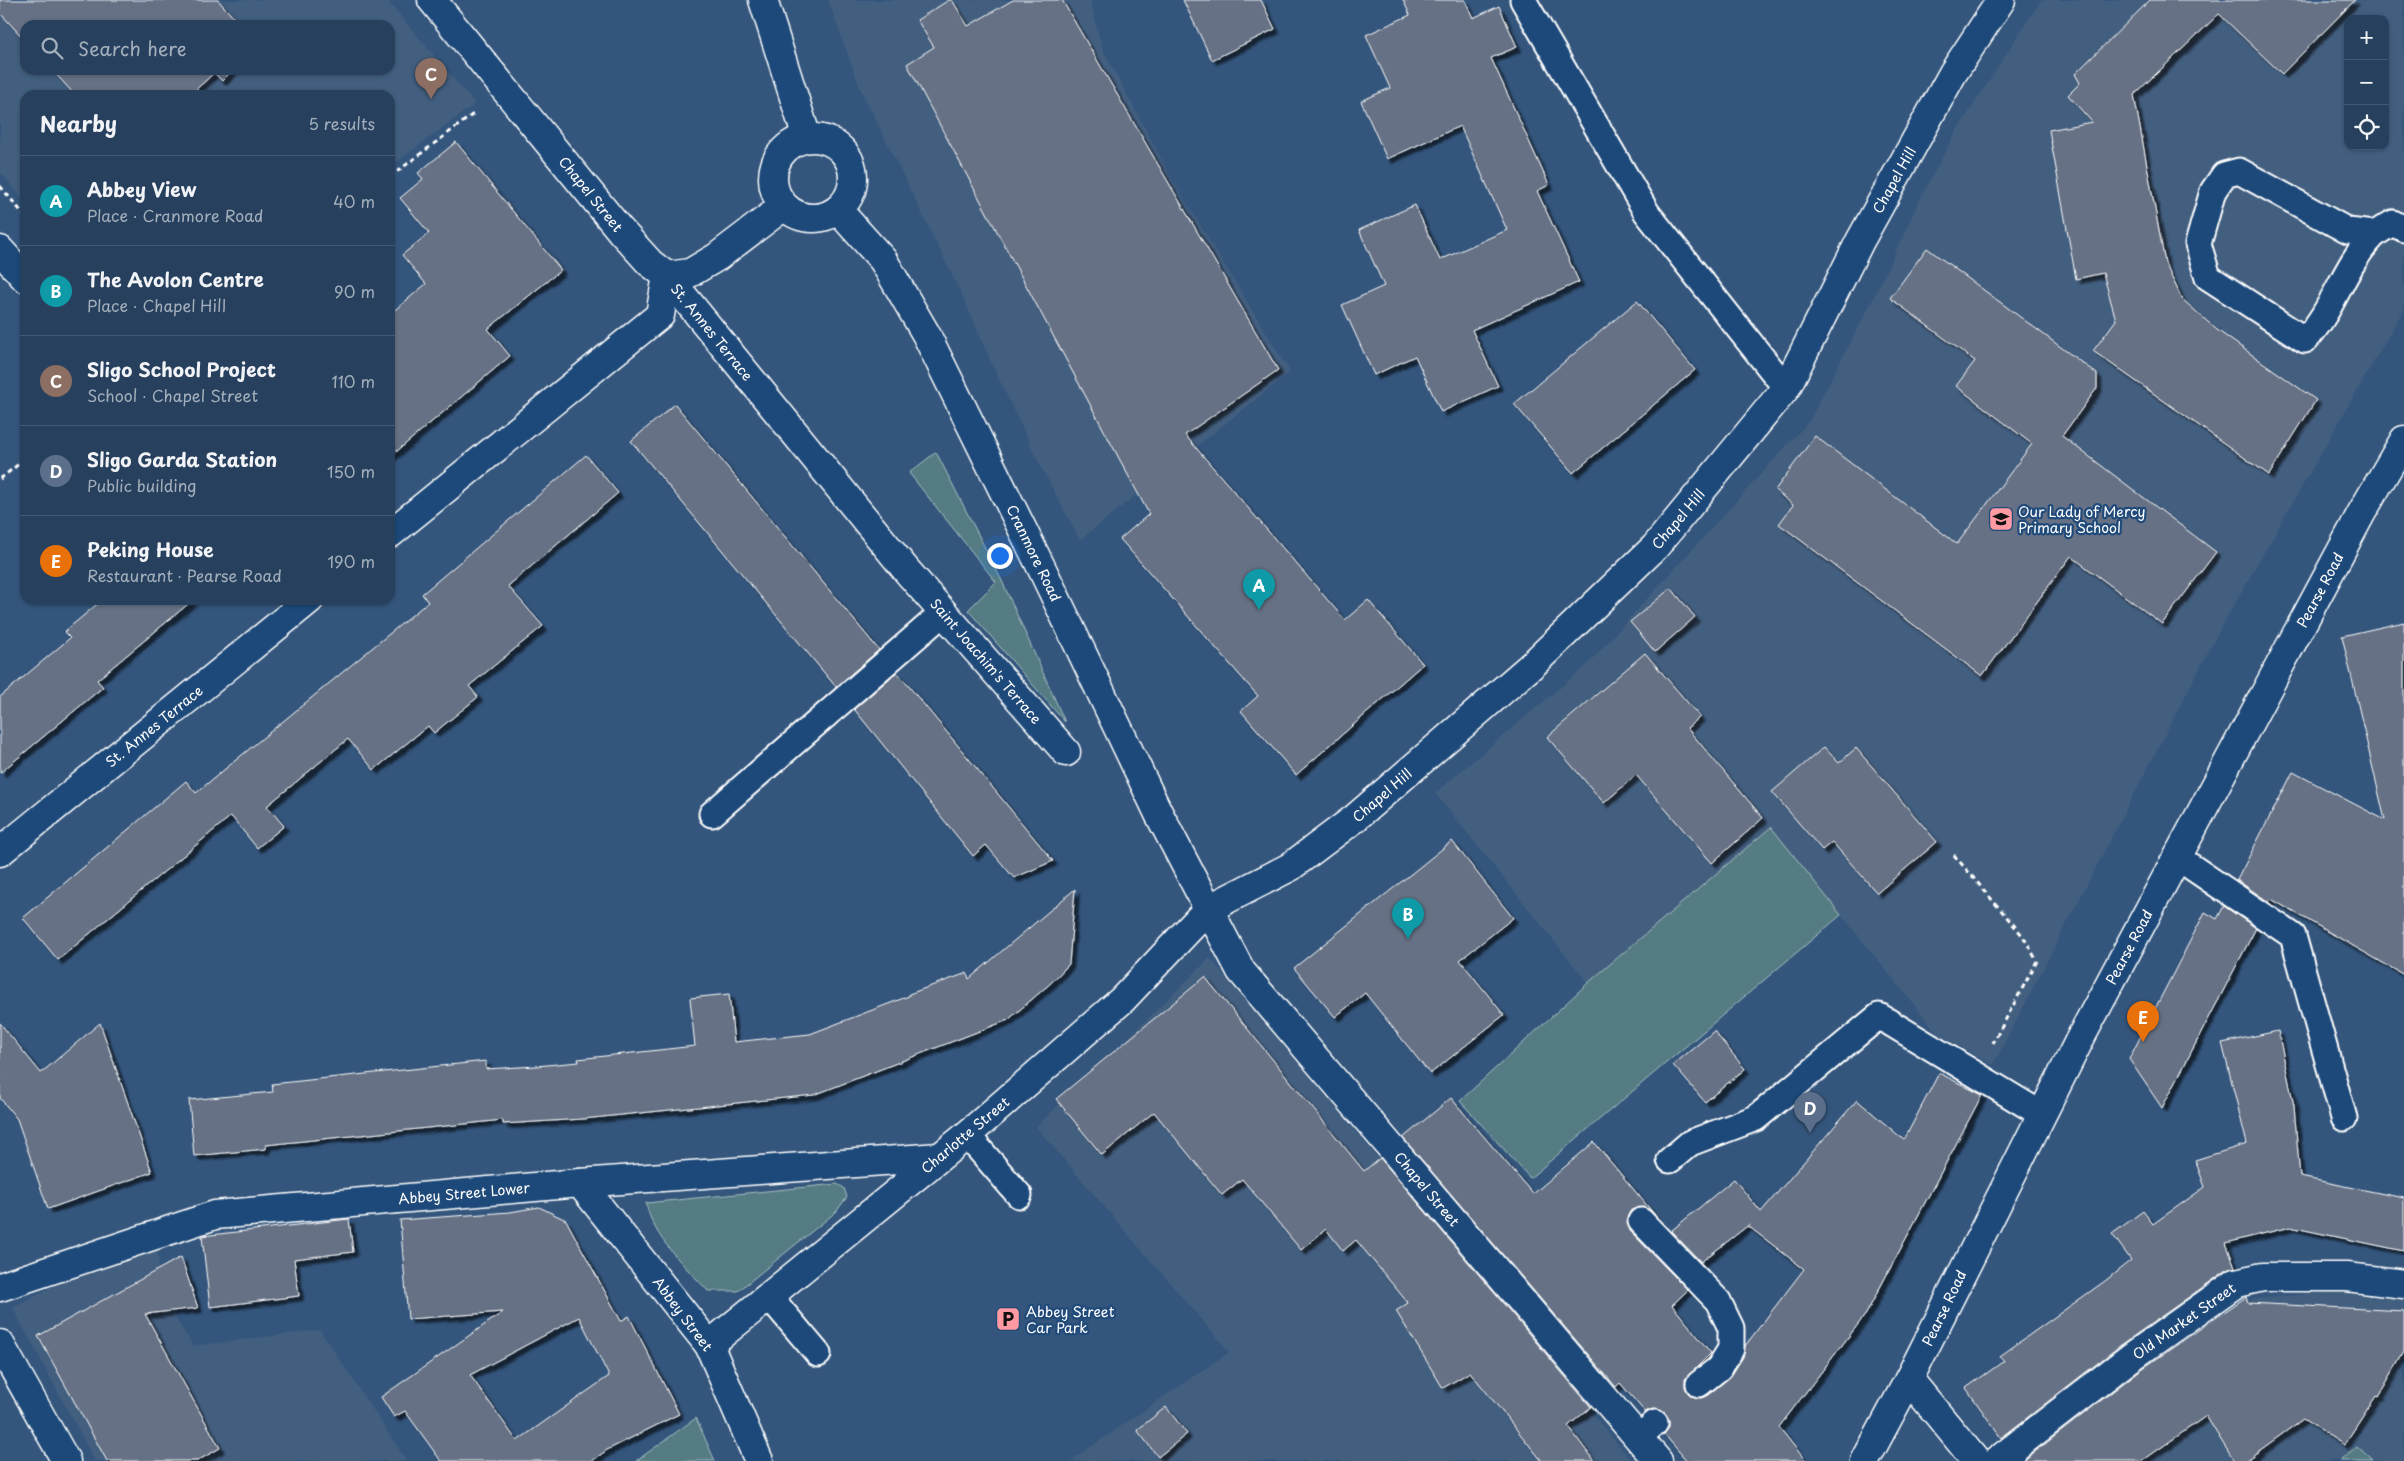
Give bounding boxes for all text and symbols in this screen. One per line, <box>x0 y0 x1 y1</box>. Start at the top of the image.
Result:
map controls <box>2344 15 2389 150</box>
button: + <box>2344 15 2389 60</box>
search box <box>20 20 395 75</box>
icon: search <box>38 34 66 62</box>
text: Search here <box>78 34 187 62</box>
pin: C <box>415 58 447 99</box>
button: − <box>2344 60 2389 105</box>
button: locate <box>2344 105 2389 150</box>
text: Nearby <box>40 107 117 139</box>
text: 5 results <box>308 111 375 135</box>
street label: Chapel Hill <box>1867 143 1921 217</box>
street label: Chapel Street <box>554 152 628 237</box>
text: Abbey View <box>87 175 197 203</box>
text: A <box>50 189 62 213</box>
text: 40 m <box>333 189 375 213</box>
text: Place · Cranmore Road <box>87 203 263 227</box>
text: The Avolon Centre <box>87 265 264 293</box>
text: B <box>51 279 61 303</box>
text: 90 m <box>334 279 375 303</box>
street label: St. Annes Terrace <box>666 279 758 385</box>
text: Place · Chapel Hill <box>87 293 226 317</box>
text: Sligo School Project <box>87 355 276 383</box>
text: C <box>50 369 62 393</box>
text: 110 m <box>332 369 375 393</box>
text: School · Chapel Street <box>87 383 258 407</box>
text: Sligo Garda Station <box>87 445 277 473</box>
text: D <box>50 459 62 483</box>
text: 150 m <box>327 459 375 483</box>
text: Public building <box>87 473 197 497</box>
street label: Chapel Hill <box>1646 484 1710 554</box>
street label: Cranmore Road <box>1001 501 1067 605</box>
place label: Our Lady of Mercy Primary School <box>2018 501 2146 538</box>
school or university icon: Our Lady of Mercy Primary School <box>1988 506 2014 532</box>
text: Peking House <box>87 535 214 563</box>
your location <box>987 543 1013 569</box>
text: E <box>51 549 61 573</box>
text: 190 m <box>327 549 375 573</box>
street label: Pearse Road <box>2291 549 2349 631</box>
text: Restaurant · Pearse Road <box>87 563 282 587</box>
pin: A <box>1243 569 1275 610</box>
street label: Saint Joachim's Terrace <box>926 594 1046 728</box>
street label: St. Annes Terrace <box>101 680 207 772</box>
street label: Chapel Hill <box>1348 763 1416 827</box>
pin: B <box>1392 898 1424 939</box>
street label: Pearse Road <box>2100 906 2158 988</box>
pin: E <box>2127 1001 2159 1042</box>
street label: Charlotte Street <box>916 1091 1014 1178</box>
pin: D <box>1794 1092 1826 1133</box>
street label: Chapel Street <box>1389 1147 1465 1231</box>
street label: Abbey Street Lower <box>397 1177 531 1209</box>
street label: Pearse Road <box>1917 1266 1971 1350</box>
street label: Abbey Street <box>648 1272 718 1356</box>
street label: Old Market Street <box>2128 1277 2240 1364</box>
place label: Abbey Street Car Park <box>1026 1301 1115 1338</box>
parking icon: Abbey Street Car Park <box>995 1306 1021 1332</box>

